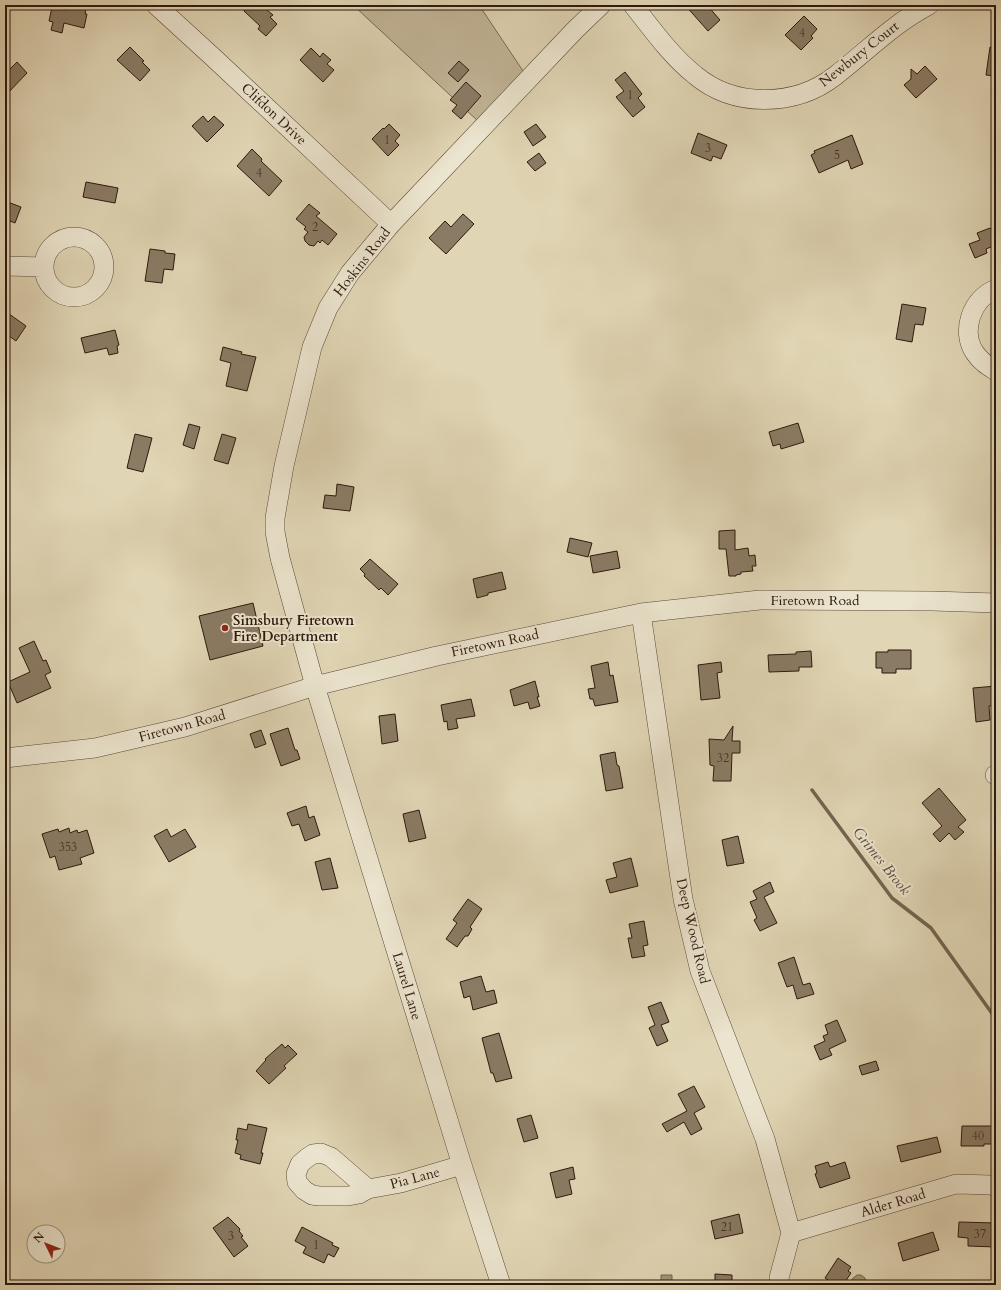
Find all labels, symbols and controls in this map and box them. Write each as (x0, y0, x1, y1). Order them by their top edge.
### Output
street label: Newbury Court (815, 16, 903, 91)
house number: 4 (799, 25, 805, 41)
street label: Clifdon Drive (237, 79, 311, 149)
house number: 1 (627, 87, 633, 103)
house number: 1 (384, 132, 390, 148)
house number: 3 (705, 140, 711, 156)
house number: 5 (834, 147, 840, 163)
house number: 4 (256, 165, 262, 181)
house number: 2 (312, 219, 318, 235)
street label: Hoskins Road (329, 223, 395, 300)
street label: Firetown Road (770, 591, 860, 610)
place label: Simsbury Firetown Fire Department (233, 611, 354, 646)
marker: Simsbury Firetown Fire Department (220, 623, 230, 633)
street label: Firetown Road (449, 624, 541, 662)
street label: Firetown Road (137, 705, 228, 747)
house number: 32 (717, 750, 729, 766)
water label: Grimes Brook (848, 823, 916, 900)
house number: 353 (59, 839, 77, 855)
street label: Deep Wood Road (672, 876, 715, 986)
street label: Laurel Lane (388, 950, 426, 1022)
house number: 40 (972, 1128, 984, 1144)
street label: Pia Lane (388, 1162, 442, 1194)
street label: Alder Road (858, 1184, 928, 1222)
house number: 21 (721, 1219, 733, 1235)
north arrow (26, 1224, 66, 1264)
house number: 37 (974, 1226, 986, 1242)
house number: 3 (228, 1228, 234, 1244)
text: N (30, 1229, 48, 1246)
house number: 1 (313, 1237, 319, 1253)

